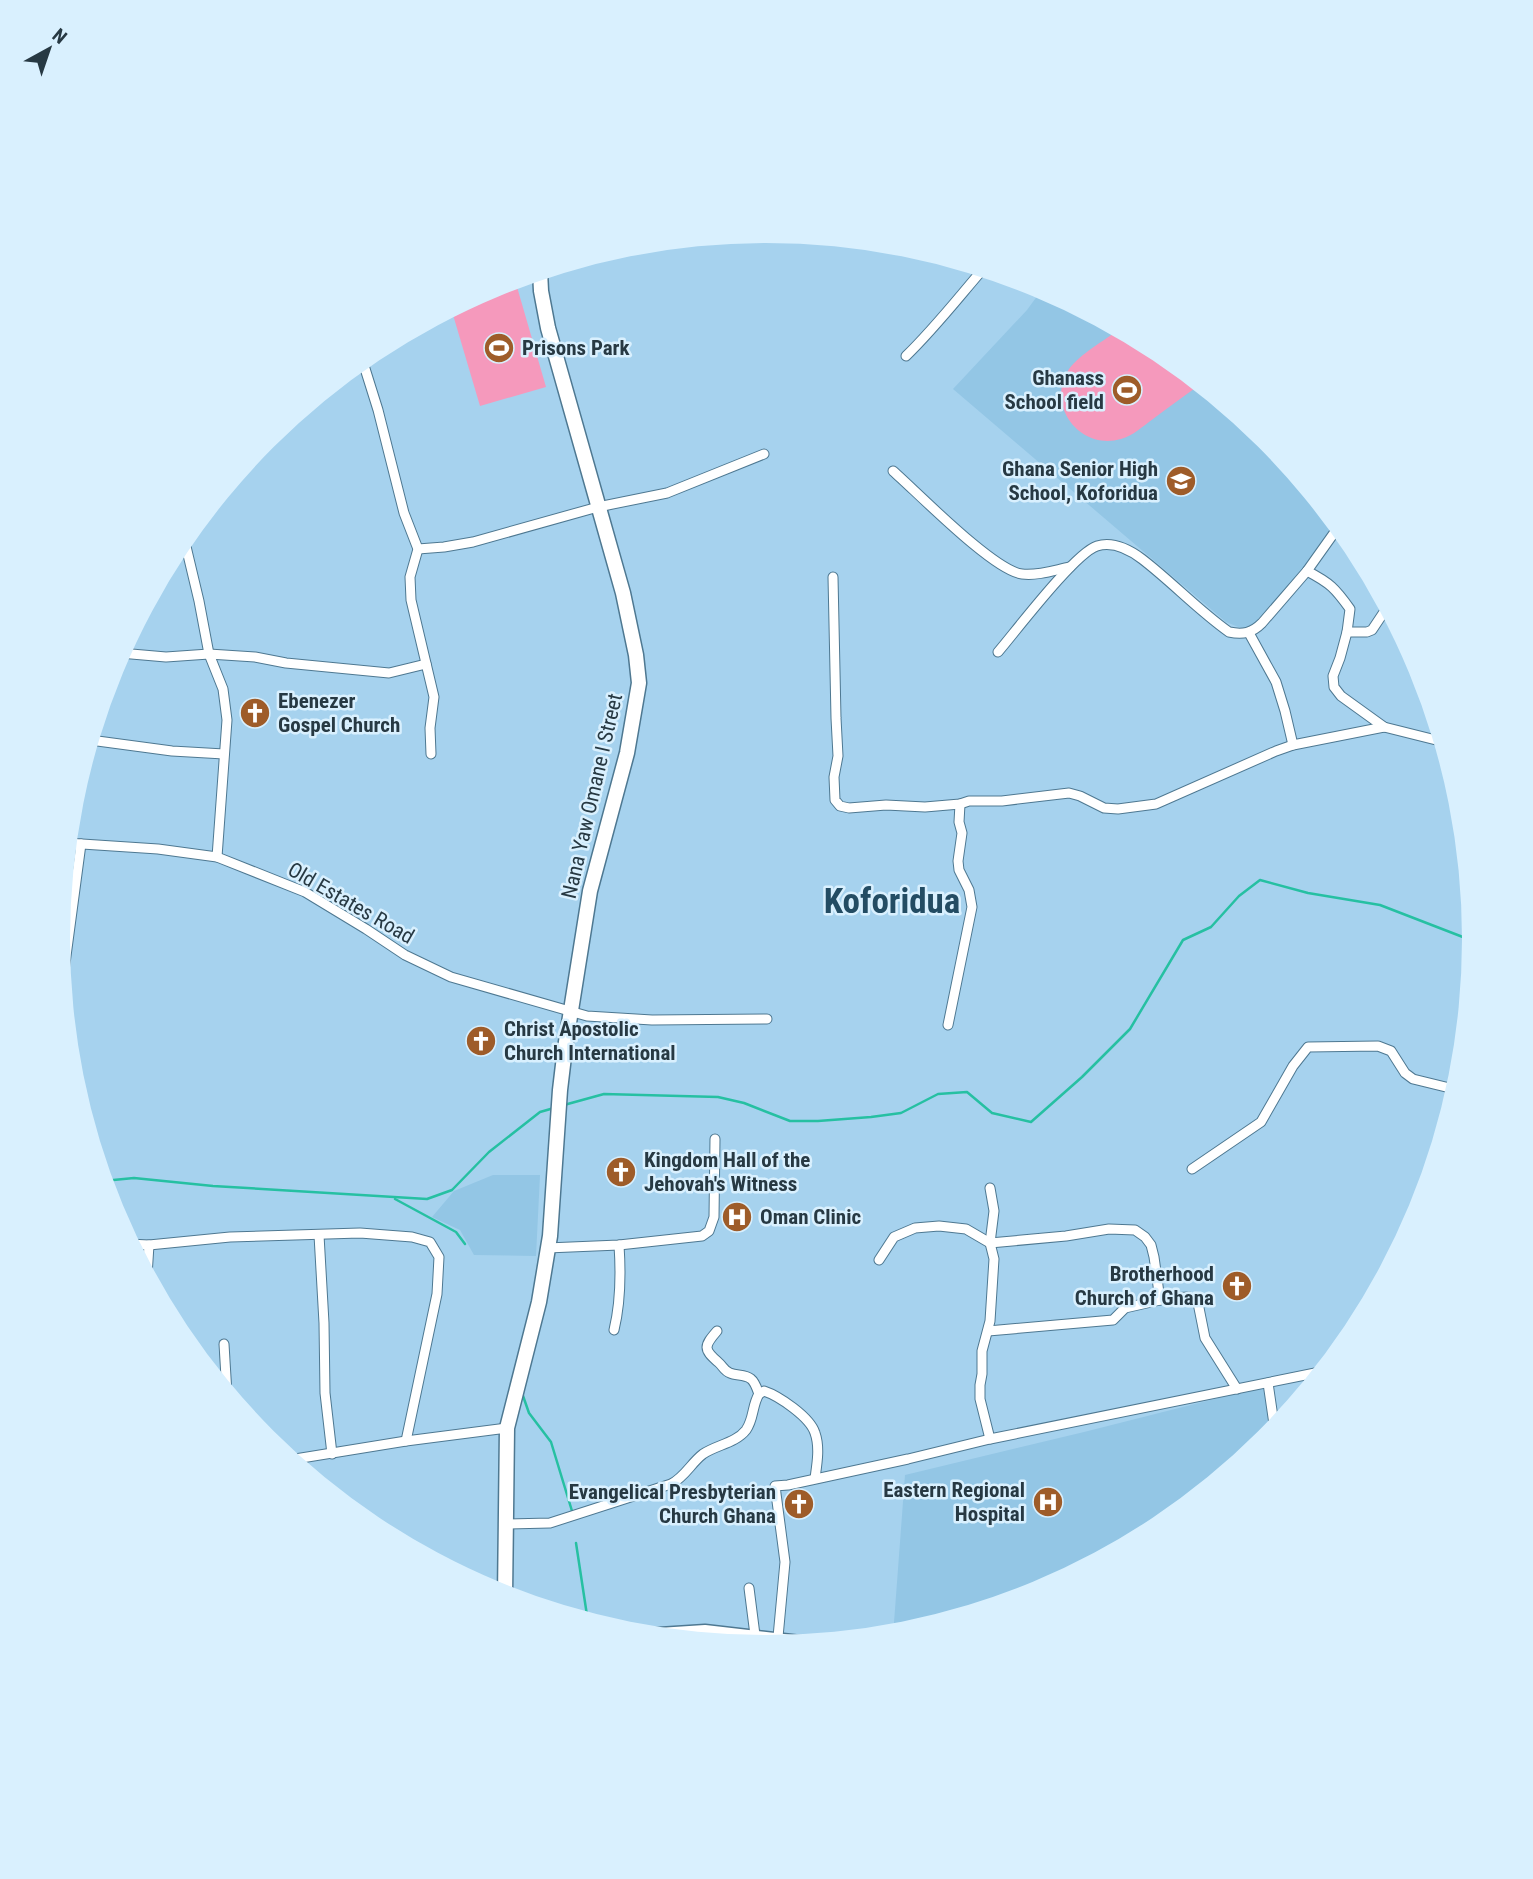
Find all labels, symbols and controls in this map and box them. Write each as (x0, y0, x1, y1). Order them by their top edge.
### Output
north arrow (14, 14, 84, 84)
text: N (48, 24, 71, 49)
sports icon: Prisons Park (482, 331, 516, 365)
place label: Prisons Park (522, 336, 631, 360)
place label: Ghanass School field (1004, 366, 1104, 414)
sports icon: Ghanass School field (1110, 373, 1144, 407)
place label: Ghana Senior High School, Koforidua (1002, 457, 1158, 505)
school or university icon: Ghana Senior High School, Koforidua (1164, 464, 1198, 498)
place label: Ebenezer Gospel Church (278, 689, 400, 737)
street label: Nana Yaw Omane I Street (557, 691, 627, 901)
church icon: Ebenezer Gospel Church (238, 696, 272, 730)
street label: Old Estates Road (284, 857, 418, 949)
district label: Koforidua (824, 881, 960, 922)
place label: Christ Apostolic Church International (504, 1017, 676, 1065)
church icon: Christ Apostolic Church International (464, 1024, 498, 1058)
place label: Kingdom Hall of the Jehovah's Witness (644, 1148, 810, 1196)
church icon: Kingdom Hall of the Jehovah's Witness (604, 1155, 638, 1189)
hospital icon: Oman Clinic (720, 1200, 754, 1234)
place label: Oman Clinic (760, 1205, 861, 1229)
place label: Brotherhood Church of Ghana (1075, 1262, 1214, 1310)
church icon: Brotherhood Church of Ghana (1220, 1269, 1254, 1303)
place label: Eastern Regional Hospital (883, 1478, 1025, 1526)
place label: Evangelical Presbyterian Church Ghana (569, 1480, 776, 1528)
hospital icon: Eastern Regional Hospital (1031, 1485, 1065, 1519)
church icon: Evangelical Presbyterian Church Ghana (782, 1487, 816, 1521)

